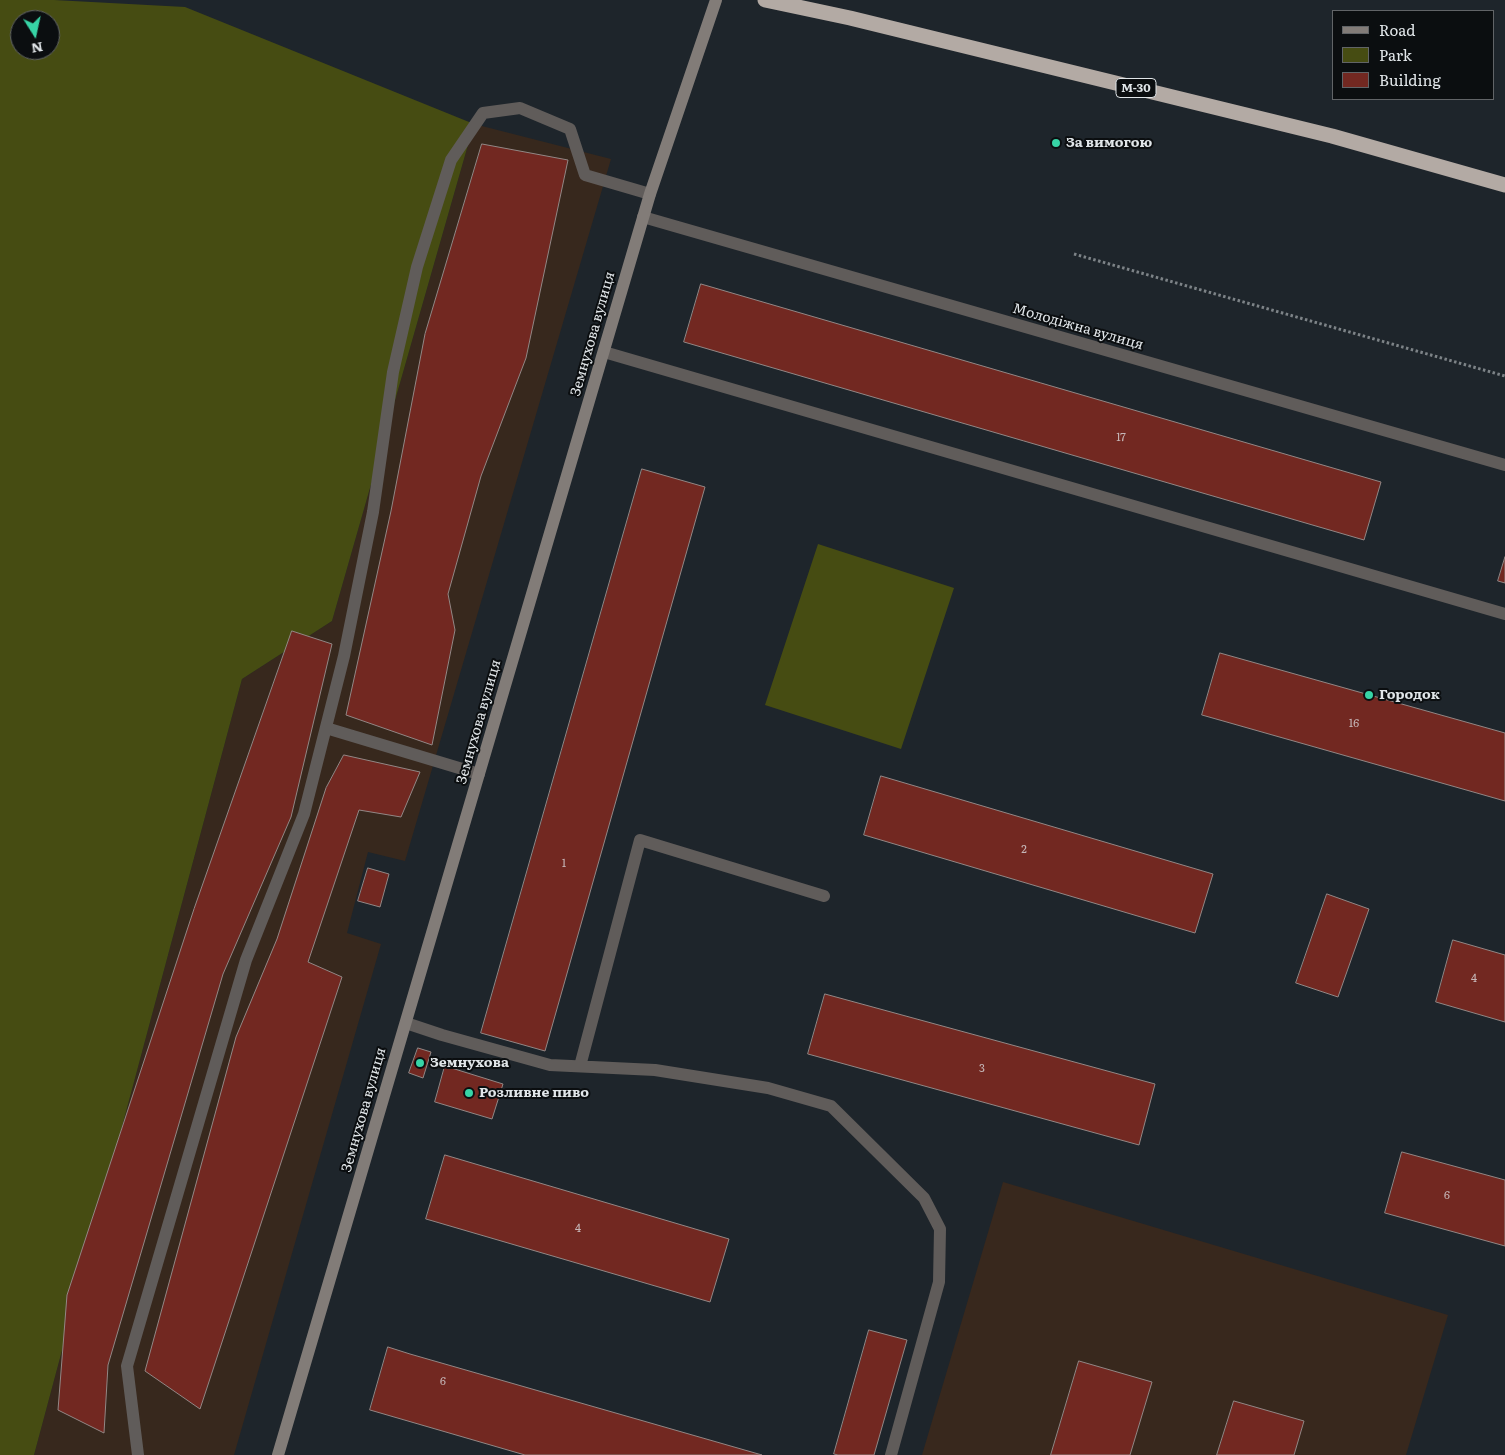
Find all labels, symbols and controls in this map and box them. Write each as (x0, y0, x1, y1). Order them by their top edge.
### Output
north arrow (10, 10, 60, 60)
legend (1332, 10, 1495, 100)
text: Road (1379, 18, 1415, 41)
text: N (30, 38, 45, 60)
text: Park (1379, 43, 1412, 66)
text: Building (1379, 68, 1441, 91)
road number: М-30 (1116, 78, 1156, 98)
place label: За вимогою (1066, 135, 1152, 151)
marker: За вимогою (1050, 137, 1062, 149)
street label: Земнухова вулиця (567, 270, 619, 398)
street label: Молодіжна вулиця (1011, 300, 1145, 354)
house number: 17 (1116, 431, 1126, 445)
street label: Земнухова вулиця (453, 658, 505, 786)
place label: Городок (1379, 687, 1440, 703)
marker: Городок (1363, 689, 1375, 701)
house number: 16 (1349, 717, 1359, 731)
house number: 2 (1021, 843, 1027, 857)
house number: 1 (562, 857, 566, 871)
house number: 4 (1471, 972, 1477, 986)
street label: Земнухова вулиця (338, 1046, 390, 1174)
place label: Земнухова (430, 1055, 509, 1071)
marker: Земнухова (414, 1057, 426, 1069)
house number: 3 (979, 1062, 985, 1076)
place label: Розливне пиво (479, 1085, 589, 1101)
marker: Розливне пиво (463, 1087, 475, 1099)
house number: 6 (1444, 1189, 1450, 1203)
house number: 4 (575, 1222, 581, 1236)
house number: 6 (440, 1375, 446, 1389)

